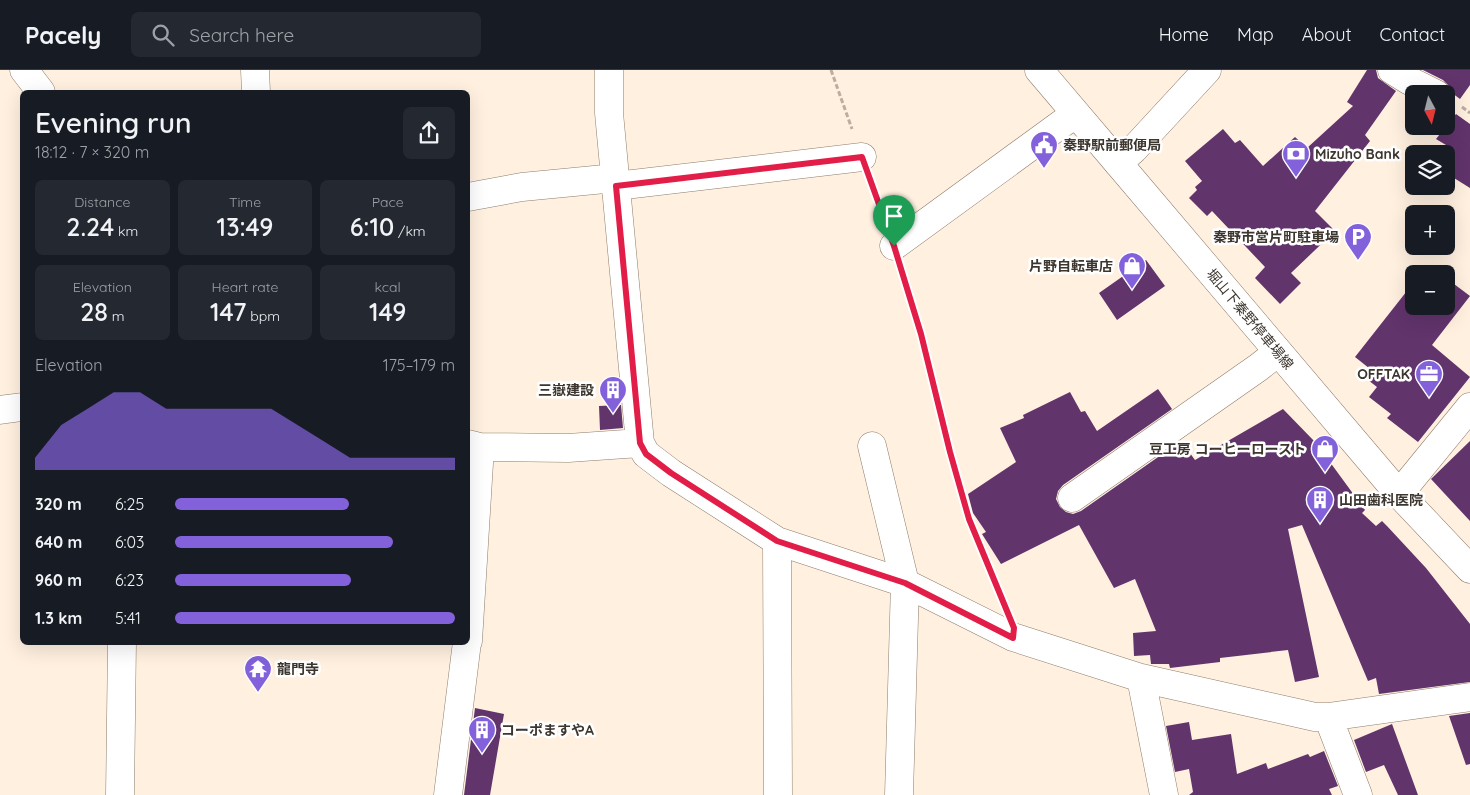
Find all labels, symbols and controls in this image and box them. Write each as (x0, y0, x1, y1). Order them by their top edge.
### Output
search box (131, 12, 481, 57)
text: Pacely (25, 20, 101, 50)
icon: search (149, 21, 177, 49)
text: Search here (189, 23, 294, 47)
text: Home (1159, 23, 1209, 46)
text: Map (1237, 23, 1274, 46)
text: About (1302, 23, 1352, 46)
text: Contact (1380, 23, 1445, 46)
north arrow (1405, 85, 1455, 135)
map controls (1405, 85, 1455, 315)
text: Evening run (35, 105, 192, 140)
button: share (403, 107, 455, 159)
public building icon: 秦野駅前郵便局 (1029, 130, 1059, 169)
place label: 秦野駅前郵便局 (1063, 136, 1161, 154)
bank icon: Mizuho Bank (1281, 139, 1311, 178)
text: 18:12 · 7 × 320 m (35, 142, 149, 162)
place label: Mizuho Bank (1315, 145, 1400, 163)
button: layers (1405, 145, 1455, 195)
text: Distance (74, 193, 130, 211)
text: Time (229, 193, 261, 211)
text: Pace (372, 193, 404, 211)
pin (873, 195, 915, 246)
icon: arrive (880, 202, 908, 230)
button: + (1405, 205, 1455, 255)
text: 2.24 (66, 211, 114, 242)
text: 13:49 (217, 211, 273, 242)
text: 6:10 (350, 211, 394, 242)
text: km (114, 222, 138, 240)
text: /km (394, 222, 426, 240)
parking icon: 秦野市営片町駐車場 (1343, 222, 1373, 261)
place label: 秦野市営片町駐車場 (1213, 228, 1339, 246)
shop icon: 片野自転車店 (1117, 251, 1147, 290)
place label: 片野自転車店 (1029, 257, 1113, 275)
street label: 堀山下秦野停車場線 (1203, 265, 1297, 373)
button: − (1405, 265, 1455, 315)
text: Elevation (73, 278, 132, 296)
text: Heart rate (212, 278, 278, 296)
text: kcal (375, 278, 401, 296)
text: 28 (80, 296, 108, 327)
text: 147 (210, 296, 246, 327)
text: 149 (369, 296, 406, 327)
text: m (108, 307, 124, 325)
text: bpm (246, 307, 280, 325)
text: Elevation (35, 355, 102, 375)
text: 175–179 m (383, 355, 455, 375)
office icon: OFFTAK (1414, 359, 1444, 398)
place label: OFFTAK (1357, 365, 1410, 383)
building icon: 三嶽建設 (598, 375, 628, 414)
place label: 三嶽建設 (538, 381, 594, 399)
shop icon: 豆工房 コーヒーロースト (1310, 434, 1340, 473)
place label: 豆工房 コーヒーロースト (1149, 440, 1306, 458)
building icon: 山田歯科医院 (1305, 485, 1335, 524)
place label: 山田歯科医院 (1339, 491, 1423, 509)
text: 320 m (35, 494, 82, 514)
text: 6:25 (115, 494, 144, 514)
text: 640 m (35, 532, 82, 552)
text: 6:03 (115, 532, 145, 552)
text: 960 m (35, 570, 82, 590)
text: 6:23 (115, 570, 144, 590)
text: 1.3 km (35, 608, 82, 628)
text: 5:41 (115, 608, 141, 628)
temple icon: 龍門寺 (243, 654, 273, 693)
place label: 龍門寺 (277, 660, 319, 678)
building icon: コーポますやA (467, 715, 497, 754)
place label: コーポますやA (501, 721, 594, 739)

